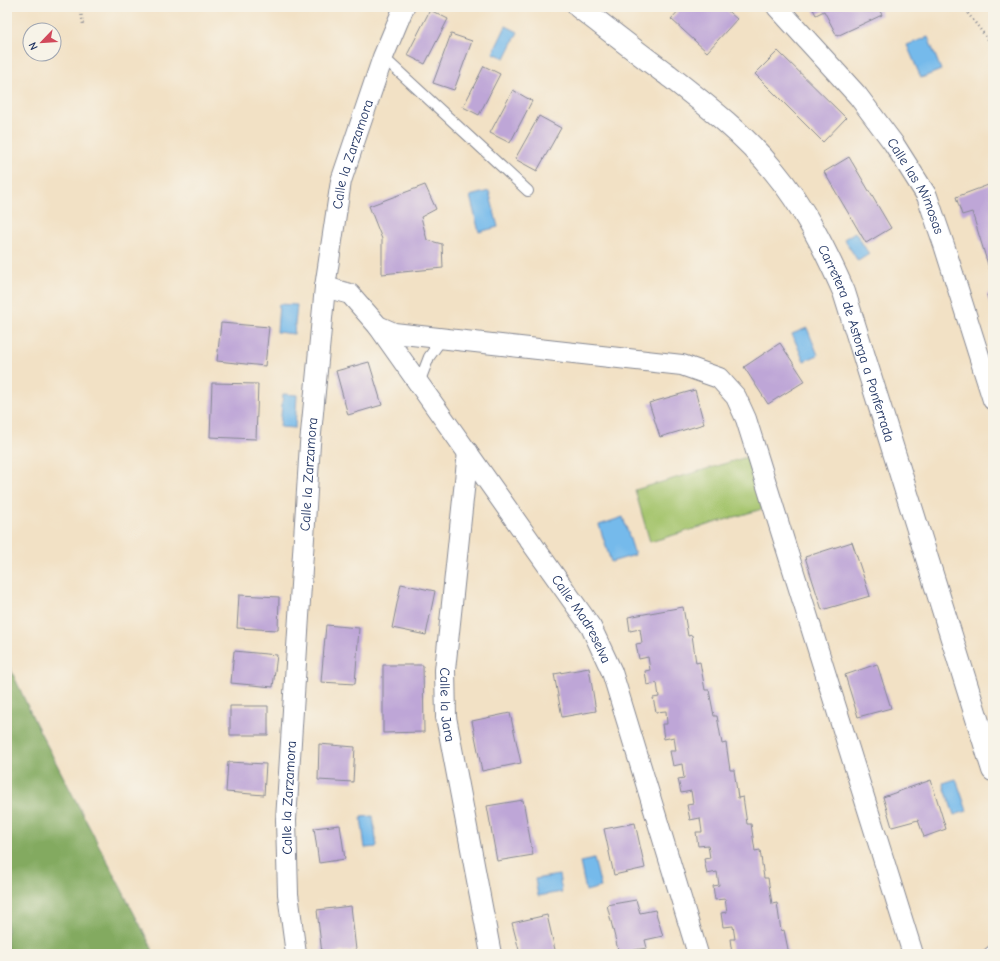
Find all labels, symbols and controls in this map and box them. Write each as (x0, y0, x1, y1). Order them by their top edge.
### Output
north arrow (22, 22, 62, 62)
text: N (26, 40, 41, 52)
street label: Calle la Zarzamora (328, 97, 377, 210)
street label: Calle las Mimosas (884, 134, 948, 236)
street label: Carretera de Astorga a Ponferrada (814, 242, 899, 444)
street label: Calle la Zarzamora (296, 417, 321, 532)
street label: Calle Madreselva (548, 571, 615, 666)
street label: Calle la Jara (436, 667, 459, 743)
street label: Calle la Zarzamora (277, 740, 300, 855)

